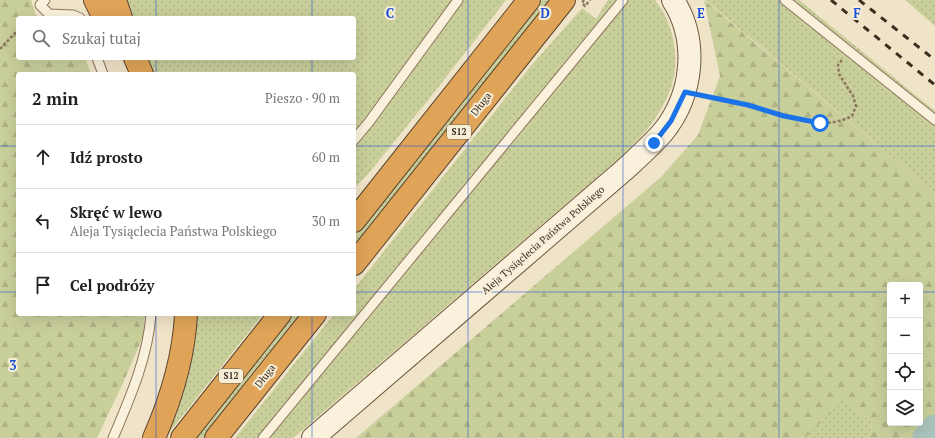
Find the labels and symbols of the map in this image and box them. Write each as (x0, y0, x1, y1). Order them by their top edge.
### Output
text: C (386, 4, 394, 22)
text: D (540, 4, 550, 22)
text: E (697, 4, 705, 22)
text: F (853, 4, 861, 22)
street label: Długa (468, 90, 494, 118)
route start (811, 114, 829, 132)
road number: S12 (447, 125, 471, 139)
route end (645, 134, 663, 152)
street label: Aleja Tysiąclecia Państwa Polskiego (479, 183, 608, 297)
text: 3 (9, 356, 17, 374)
street label: Długa (252, 362, 278, 390)
road number: S12 (219, 369, 243, 383)

